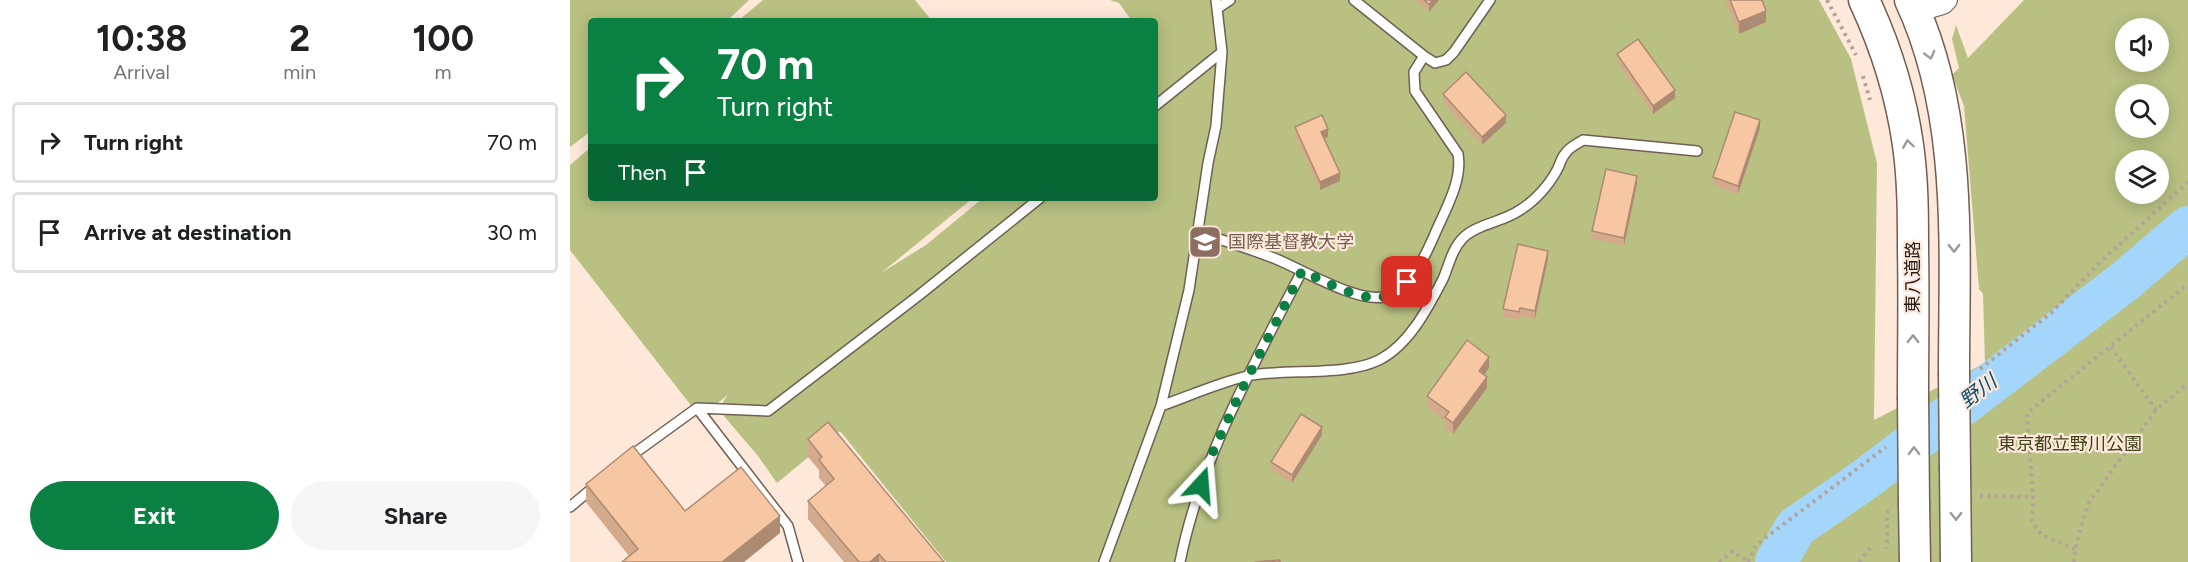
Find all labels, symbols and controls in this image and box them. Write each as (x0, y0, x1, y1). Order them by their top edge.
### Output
text: 10:38 (96, 17, 187, 60)
text: 2 (289, 17, 310, 60)
text: 100 (412, 17, 474, 60)
map controls (2115, 18, 2169, 204)
button: sound (2115, 18, 2169, 72)
text: 70 m (717, 39, 814, 90)
icon: right (618, 42, 696, 120)
one-way arrow (1923, 49, 1935, 60)
text: Arrival (113, 60, 170, 84)
text: min (283, 60, 316, 84)
text: m (435, 60, 452, 84)
button: search (2115, 84, 2169, 138)
text: Turn right (717, 90, 833, 123)
icon: right (33, 126, 66, 159)
text: Turn right (84, 129, 183, 156)
text: 70 m (487, 129, 537, 156)
one-way arrow (1902, 139, 1914, 149)
button: layers (2115, 150, 2169, 204)
icon: arrive (679, 156, 712, 189)
text: Then (618, 159, 667, 186)
icon: arrive (33, 216, 66, 249)
text: Arrive at destination (84, 219, 292, 246)
text: 30 m (487, 219, 537, 246)
school or university icon: 国際基督教大学 (1187, 224, 1223, 260)
place label: 国際基督教大学 (1228, 231, 1354, 253)
street label: 東八道路 (1902, 241, 1924, 313)
one-way arrow (1947, 243, 1960, 252)
pin (1381, 256, 1432, 307)
icon: arrive (1390, 265, 1423, 298)
one-way arrow (1907, 334, 1920, 343)
water label: 野川 (1955, 368, 2003, 413)
park label: 東京都立野川公園 (1998, 433, 2142, 455)
one-way arrow (1908, 447, 1920, 456)
position arrow (1169, 453, 1233, 517)
button: Exit (30, 481, 279, 550)
button: Share (291, 481, 540, 550)
one-way arrow (1950, 511, 1962, 520)

